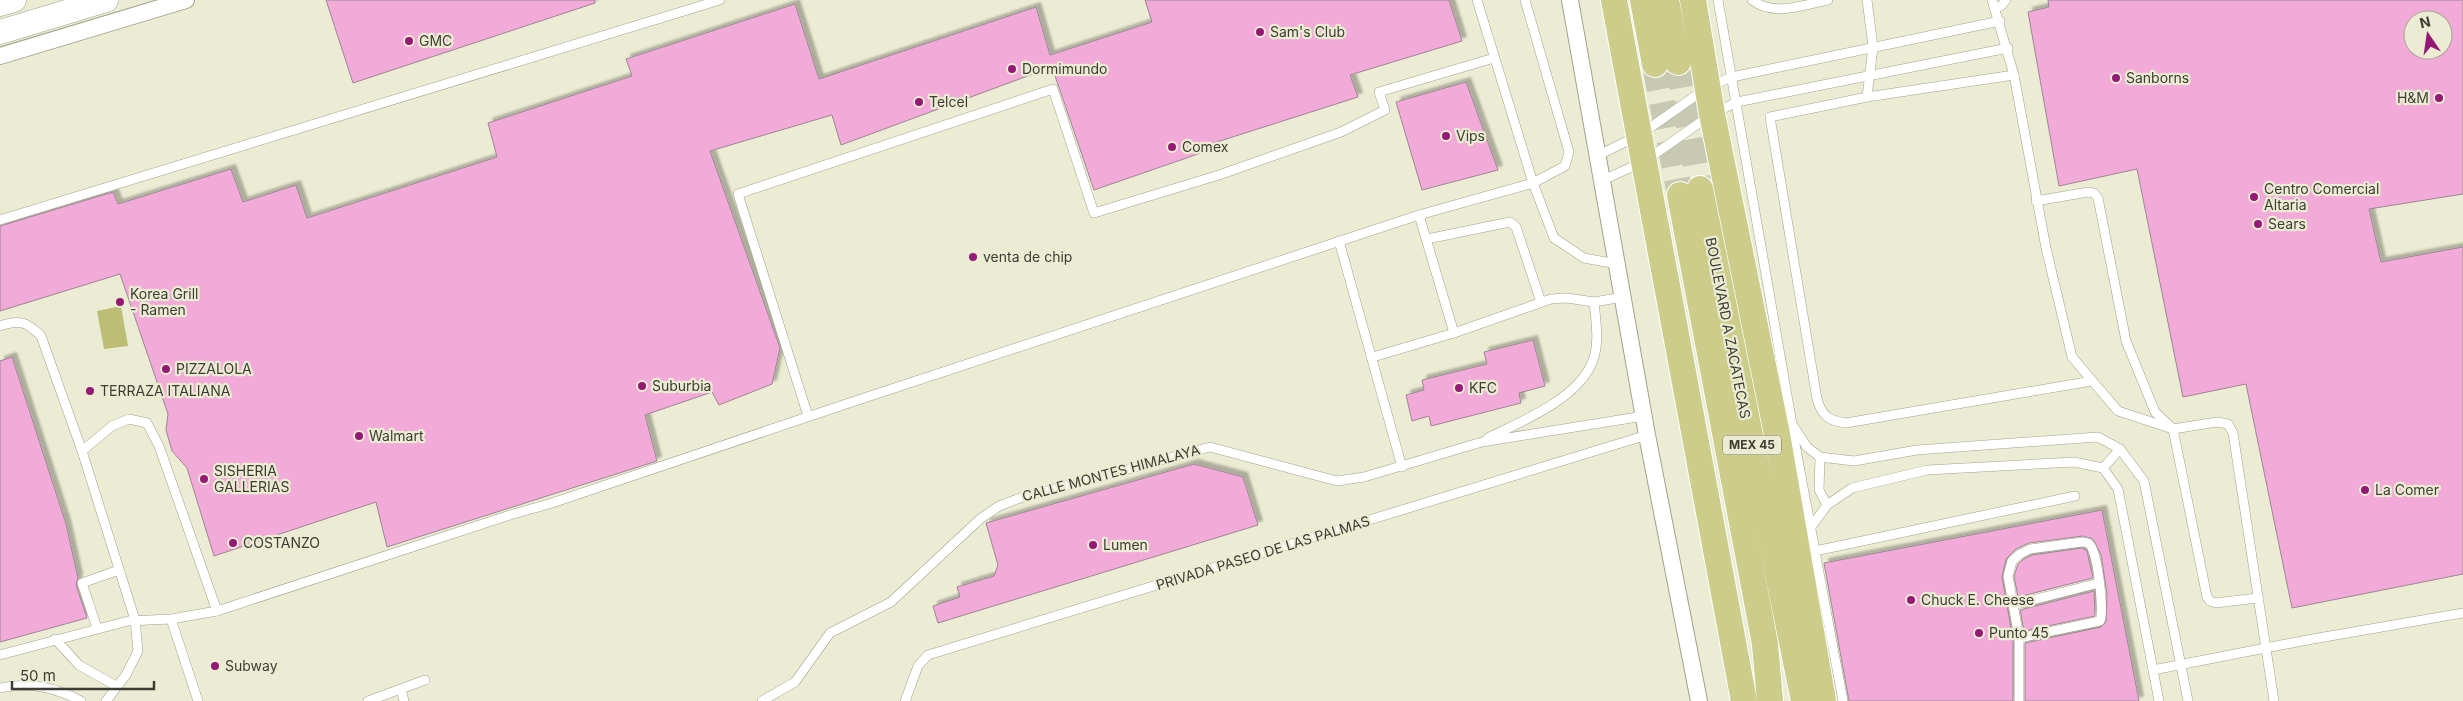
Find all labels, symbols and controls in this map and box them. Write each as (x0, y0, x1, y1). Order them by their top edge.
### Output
north arrow (2403, 10, 2453, 60)
text: N (2418, 12, 2432, 31)
place label: Sam's Club (1270, 23, 1345, 40)
marker: Sam's Club (1254, 26, 1266, 38)
place label: GMC (419, 32, 452, 49)
marker: GMC (403, 35, 415, 47)
place label: Dormimundo (1022, 60, 1107, 77)
marker: Dormimundo (1006, 63, 1018, 75)
place label: Sanborns (2126, 69, 2189, 86)
marker: Sanborns (2110, 72, 2122, 84)
place label: H&M (2397, 89, 2429, 106)
marker: H&M (2433, 92, 2445, 104)
place label: Telcel (929, 93, 968, 110)
marker: Telcel (913, 96, 925, 108)
place label: Vips (1456, 127, 1485, 144)
marker: Vips (1440, 130, 1452, 142)
place label: Comex (1182, 138, 1229, 155)
marker: Comex (1166, 141, 1178, 153)
place label: Centro Comercial Altaria (2264, 180, 2379, 213)
marker: Centro Comercial Altaria (2248, 191, 2260, 203)
place label: Sears (2268, 215, 2306, 232)
marker: Sears (2252, 218, 2264, 230)
street label: BOULEVARD A ZACATECAS (1703, 236, 1754, 420)
place label: venta de chip (983, 248, 1072, 265)
marker: venta de chip (967, 251, 979, 263)
place label: Korea Grill - Ramen (130, 285, 199, 318)
marker: Korea Grill - Ramen (114, 296, 126, 308)
place label: PIZZALOLA (176, 360, 252, 377)
marker: PIZZALOLA (160, 363, 172, 375)
place label: Suburbia (652, 377, 711, 394)
place label: KFC (1469, 379, 1497, 396)
marker: Suburbia (636, 380, 648, 392)
place label: TERRAZA ITALIANA (100, 382, 231, 399)
marker: KFC (1453, 382, 1465, 394)
marker: TERRAZA ITALIANA (84, 385, 96, 397)
place label: Walmart (369, 427, 424, 444)
marker: Walmart (353, 430, 365, 442)
road number: MEX 45 (1723, 436, 1781, 454)
street label: CALLE MONTES HIMALAYA (1020, 441, 1202, 504)
place label: SISHERIA GALLERIAS (214, 462, 289, 495)
marker: SISHERIA GALLERIAS (198, 473, 210, 485)
place label: La Comer (2375, 481, 2439, 498)
marker: La Comer (2359, 484, 2371, 496)
street label: PRIVADA PASEO DE LAS PALMAS (1154, 512, 1372, 593)
place label: COSTANZO (243, 534, 320, 551)
place label: Lumen (1103, 536, 1148, 553)
marker: COSTANZO (227, 537, 239, 549)
marker: Lumen (1087, 539, 1099, 551)
place label: Chuck E. Cheese (1921, 591, 2034, 608)
marker: Chuck E. Cheese (1905, 594, 1917, 606)
place label: Punto 45 (1989, 624, 2049, 641)
marker: Punto 45 (1973, 627, 1985, 639)
place label: Subway (225, 657, 278, 674)
scale bar (12, 658, 155, 690)
marker: Subway (209, 660, 221, 672)
text: 50 m (20, 666, 56, 685)

